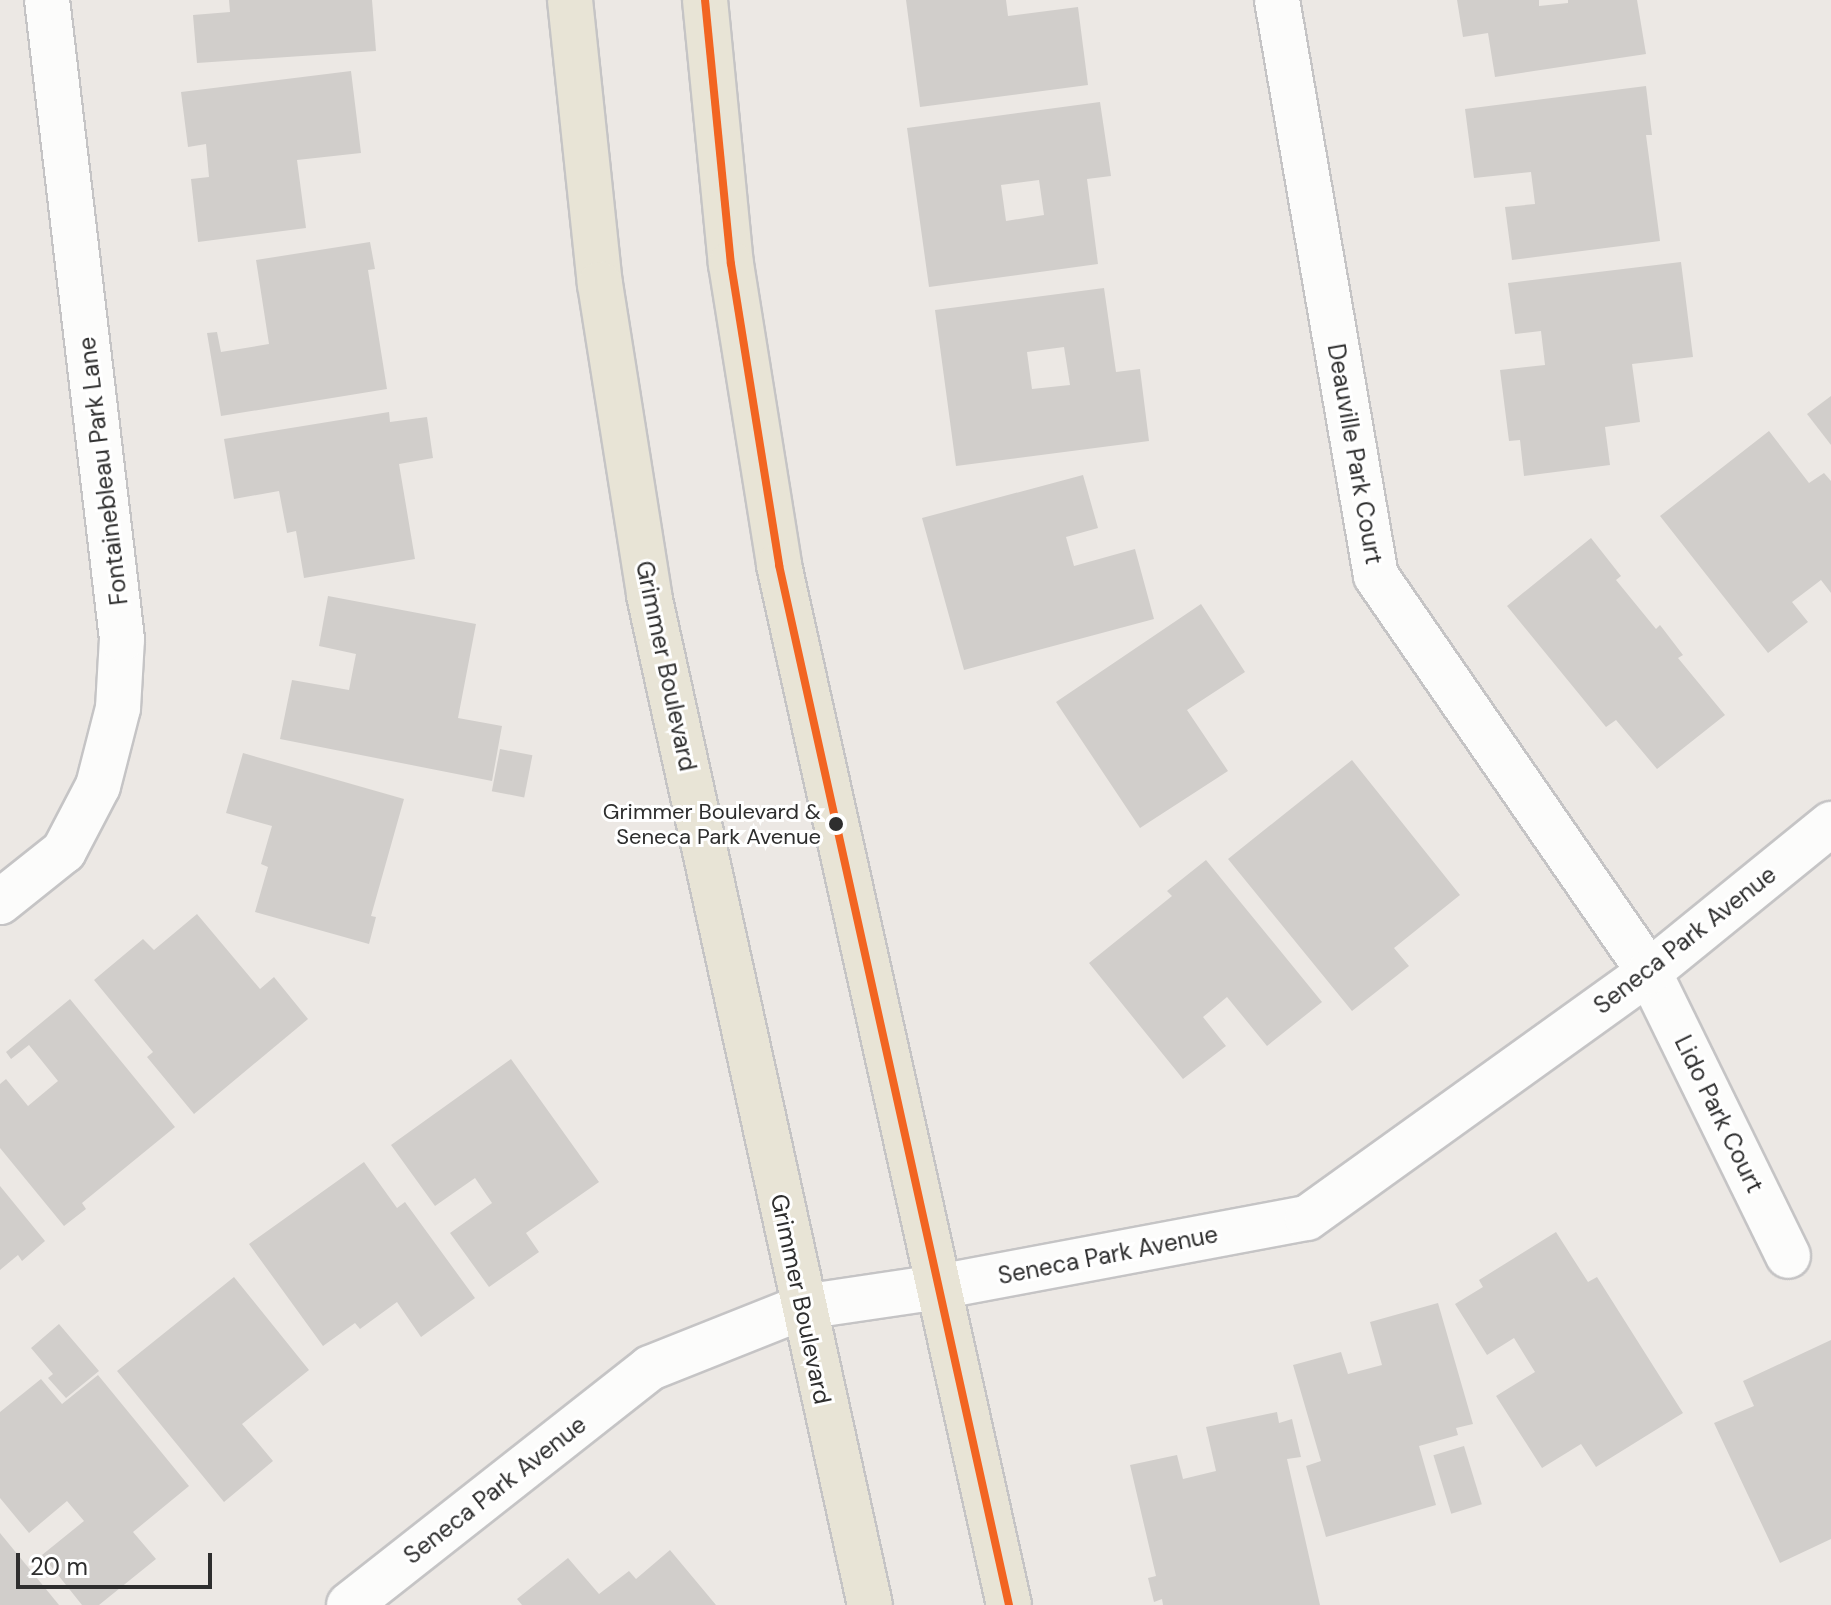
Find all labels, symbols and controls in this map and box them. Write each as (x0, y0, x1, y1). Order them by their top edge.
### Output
street label: Fontainebleau Park Lane (72, 335, 134, 607)
street label: Deauville Park Court (1321, 342, 1389, 566)
street label: Grimmer Boulevard (630, 558, 702, 774)
place label: Grimmer Boulevard & Seneca Park Avenue (603, 798, 821, 850)
marker: Grimmer Boulevard & Seneca Park Avenue (828, 816, 844, 832)
street label: Seneca Park Avenue (1588, 860, 1782, 1020)
street label: Lido Park Court (1669, 1031, 1769, 1197)
street label: Grimmer Boulevard (765, 1191, 837, 1407)
street label: Seneca Park Avenue (996, 1220, 1220, 1290)
street label: Seneca Park Avenue (398, 1410, 592, 1570)
scale bar (20, 1537, 216, 1587)
text: 20 m (30, 1551, 88, 1582)

